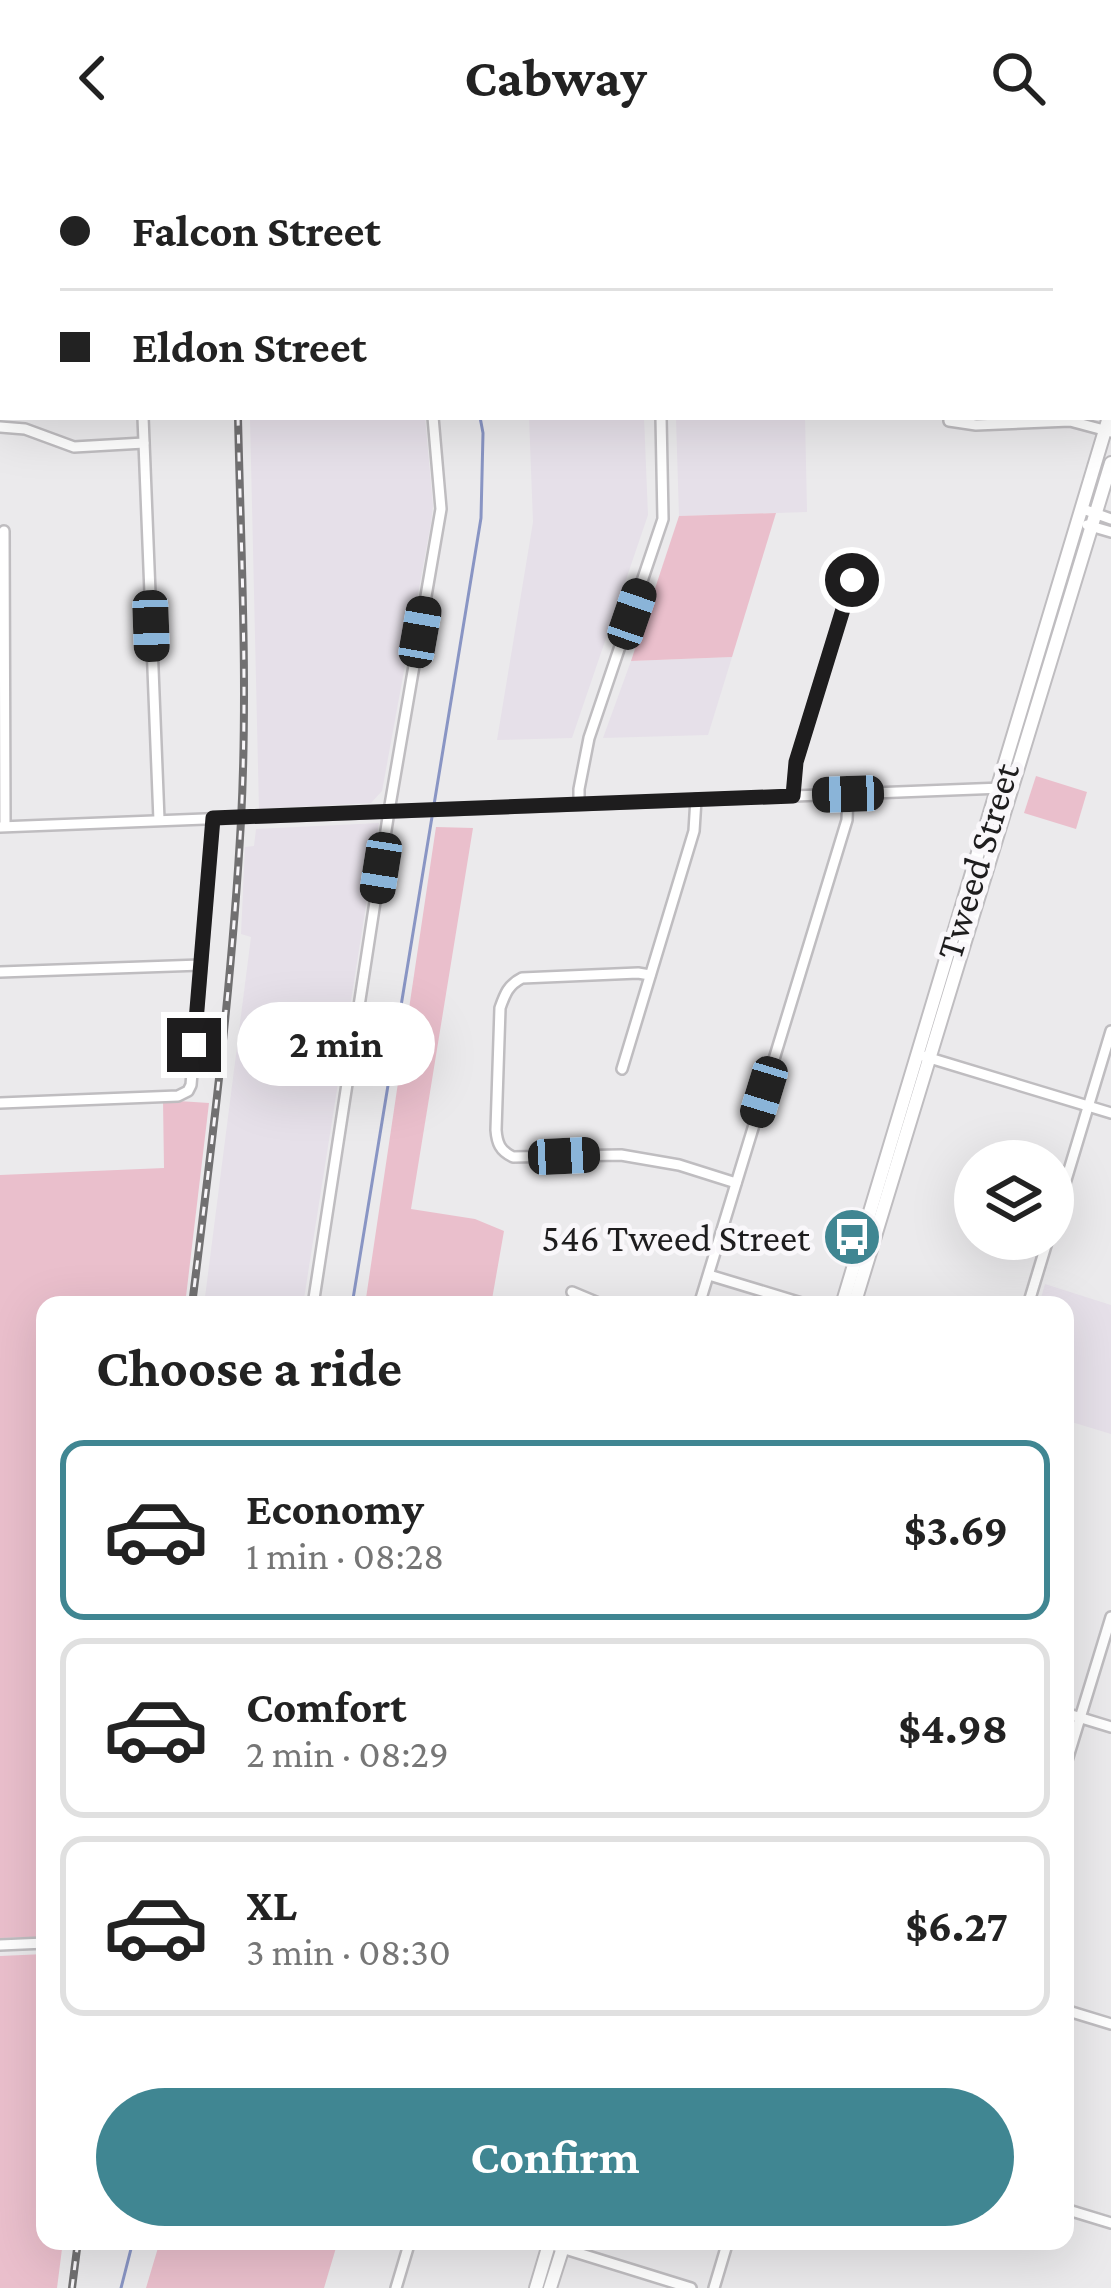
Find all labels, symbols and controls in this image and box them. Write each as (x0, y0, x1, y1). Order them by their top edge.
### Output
icon: back (60, 45, 126, 111)
icon: search (985, 45, 1051, 111)
text: Cabway (464, 48, 647, 108)
text: Falcon Street (132, 206, 381, 256)
text: Eldon Street (132, 322, 367, 372)
route start (825, 553, 879, 607)
car (603, 574, 661, 654)
car (132, 589, 170, 663)
car (396, 593, 444, 671)
street label: Tweed Street (927, 757, 1028, 964)
car (811, 775, 885, 813)
car (358, 830, 404, 906)
callout: 2 min (236, 1003, 434, 1087)
route end (167, 1018, 221, 1072)
text: 2 min (289, 1022, 383, 1065)
car (736, 1052, 792, 1132)
car (527, 1136, 601, 1176)
map controls (954, 1140, 1074, 1260)
button: layers (954, 1140, 1074, 1260)
bus stop icon: 546 Tweed Street (821, 1206, 883, 1268)
place label: 546 Tweed Street (542, 1216, 811, 1259)
text: Choose a ride (96, 1338, 402, 1398)
icon: car (102, 1476, 210, 1584)
text: Economy (246, 1484, 424, 1534)
text: $3.69 (904, 1505, 1008, 1555)
text: 1 min · 08:28 (246, 1534, 444, 1577)
icon: car (102, 1674, 210, 1782)
text: Comfort (246, 1682, 407, 1732)
text: $4.98 (898, 1703, 1008, 1753)
text: 2 min · 08:29 (246, 1732, 449, 1775)
icon: car (102, 1872, 210, 1980)
text: XL (246, 1880, 297, 1930)
text: $6.27 (905, 1901, 1008, 1951)
text: 3 min · 08:30 (246, 1930, 451, 1973)
button: Confirm (96, 2088, 1014, 2226)

